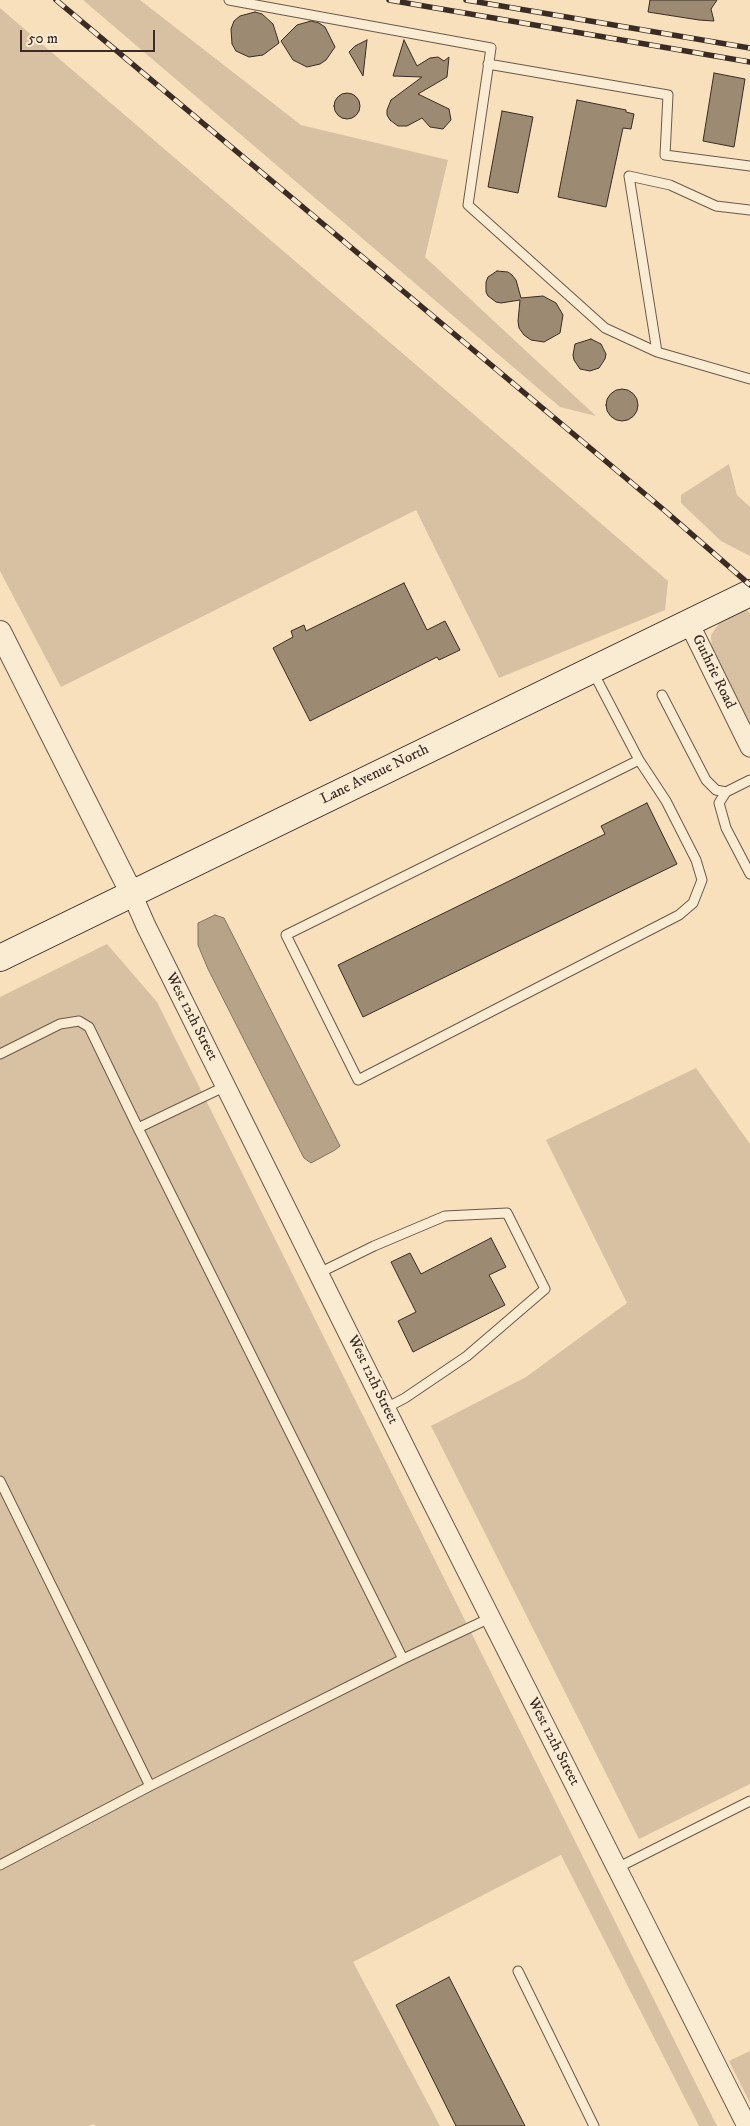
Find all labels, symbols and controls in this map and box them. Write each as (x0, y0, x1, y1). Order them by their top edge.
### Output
scale bar (22, 20, 158, 52)
text: 50 m (28, 29, 58, 48)
street label: Guthrie Road (687, 632, 739, 712)
street label: Lane Avenue North (318, 741, 432, 809)
street label: West 12th Street (161, 970, 221, 1064)
street label: West 12th Street (343, 1333, 401, 1427)
street label: West 12th Street (523, 1695, 583, 1789)

